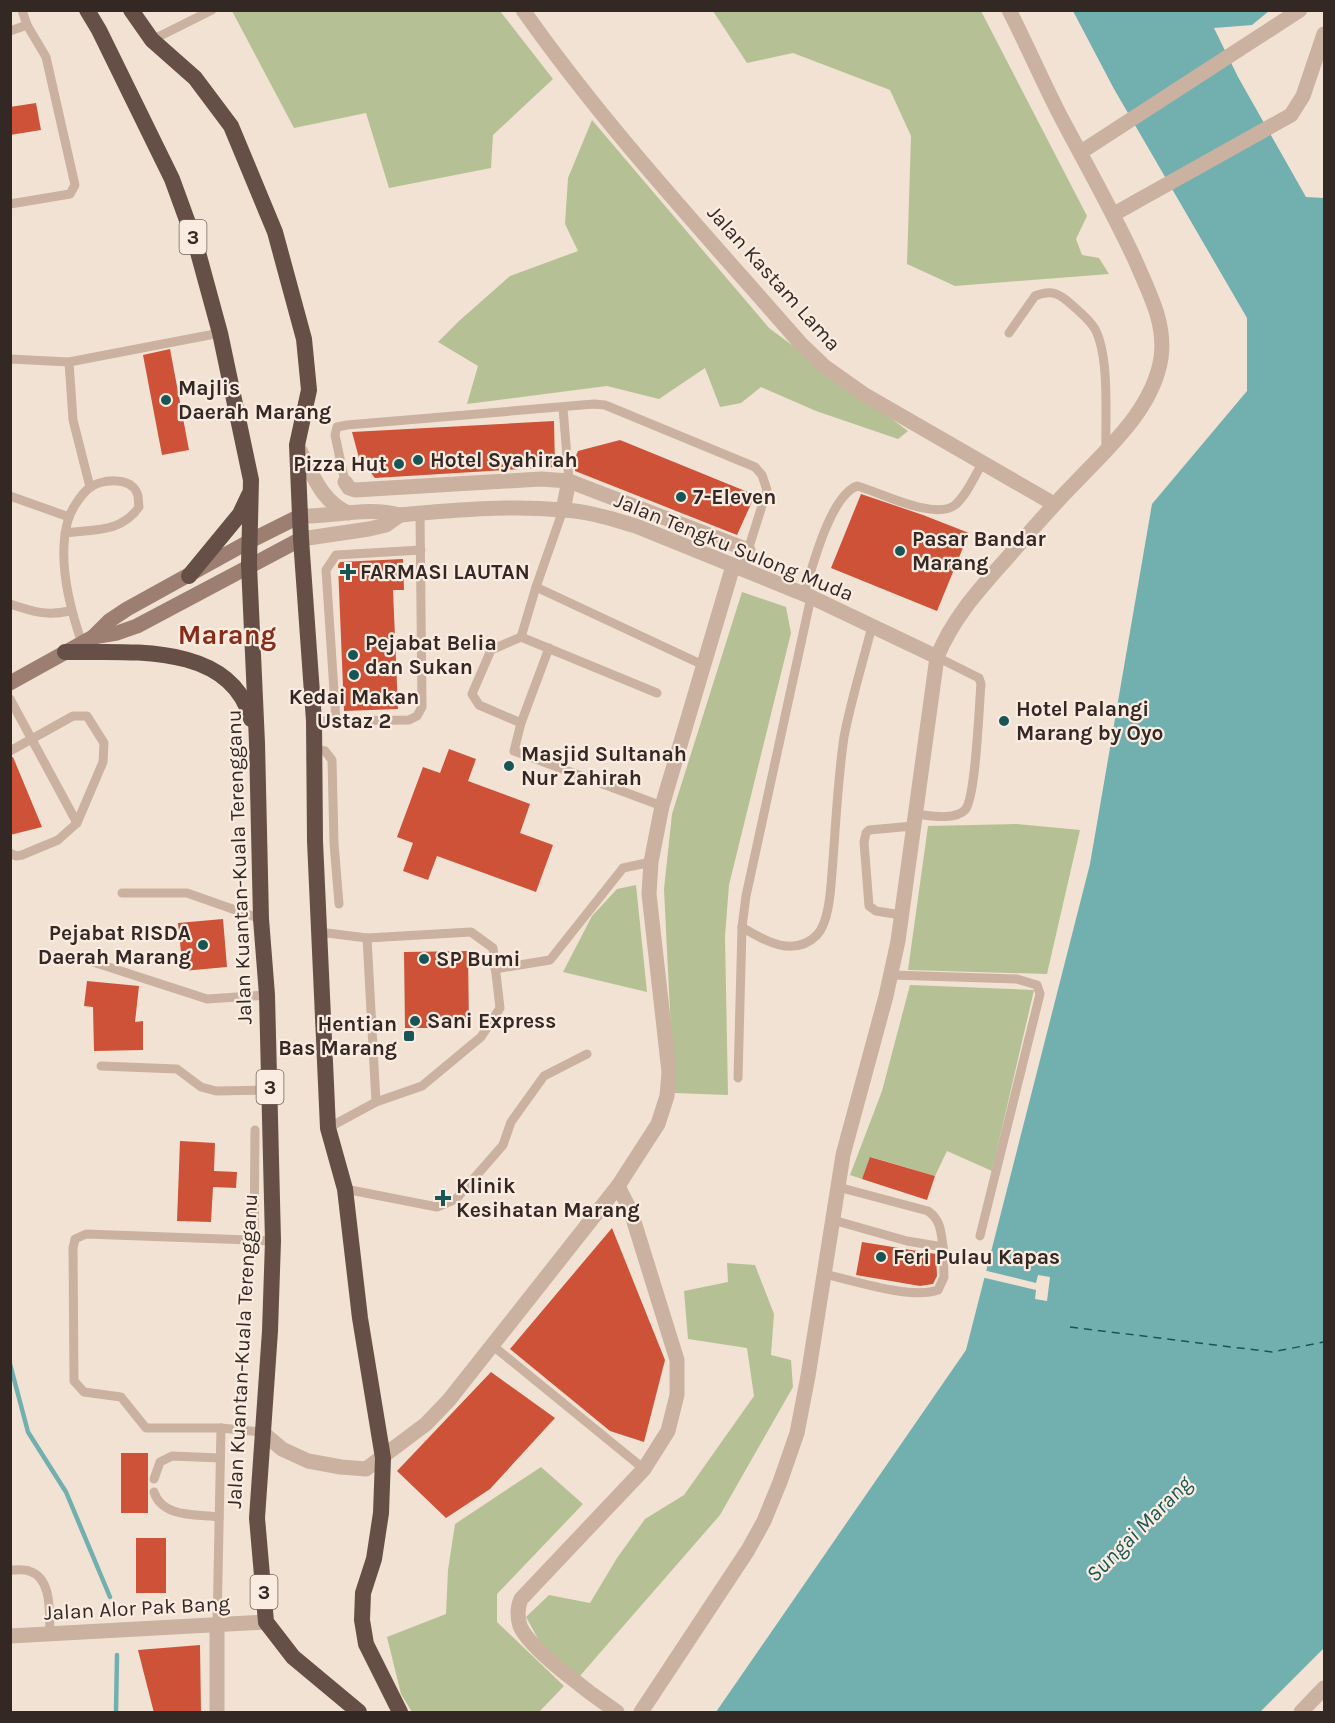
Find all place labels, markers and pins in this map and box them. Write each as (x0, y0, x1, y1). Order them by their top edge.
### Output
place label: Majlis Daerah Marang (178, 376, 331, 424)
marker: Majlis Daerah Marang (159, 393, 173, 407)
place label: Hotel Syahirah (430, 448, 578, 472)
place label: Pizza Hut (293, 452, 387, 476)
marker: Hotel Syahirah (411, 453, 425, 467)
marker: Pizza Hut (392, 457, 406, 471)
place label: 7-Eleven (693, 485, 776, 509)
marker: 7-Eleven (674, 490, 688, 504)
place label: Pasar Bandar Marang (912, 527, 1047, 575)
marker: Pasar Bandar Marang (893, 544, 907, 558)
place label: FARMASI LAUTAN (360, 560, 530, 584)
marker: FARMASI LAUTAN (341, 565, 355, 579)
place label: Pejabat Belia dan Sukan (365, 631, 497, 679)
marker: Pejabat Belia dan Sukan (346, 648, 360, 662)
marker: Kedai Makan Ustaz 2 (347, 668, 361, 682)
place label: Kedai Makan Ustaz 2 (289, 685, 419, 733)
place label: Hotel Palangi Marang by Oyo (1016, 697, 1163, 745)
marker: Hotel Palangi Marang by Oyo (997, 714, 1011, 728)
place label: Masjid Sultanah Nur Zahirah (521, 742, 687, 790)
marker: Masjid Sultanah Nur Zahirah (502, 759, 516, 773)
place label: Pejabat RISDA Daerah Marang (38, 921, 191, 969)
marker: Pejabat RISDA Daerah Marang (196, 938, 210, 952)
place label: SP Bumi (436, 947, 520, 971)
marker: SP Bumi (417, 952, 431, 966)
place label: Sani Express (427, 1009, 556, 1033)
place label: Hentian Bas Marang (278, 1012, 397, 1060)
marker: Sani Express (408, 1014, 422, 1028)
marker: Hentian Bas Marang (402, 1029, 416, 1043)
place label: Klinik Kesihatan Marang (456, 1174, 640, 1222)
marker: Klinik Kesihatan Marang (434, 1189, 452, 1207)
place label: Feri Pulau Kapas (893, 1245, 1060, 1269)
marker: Feri Pulau Kapas (874, 1250, 888, 1264)

